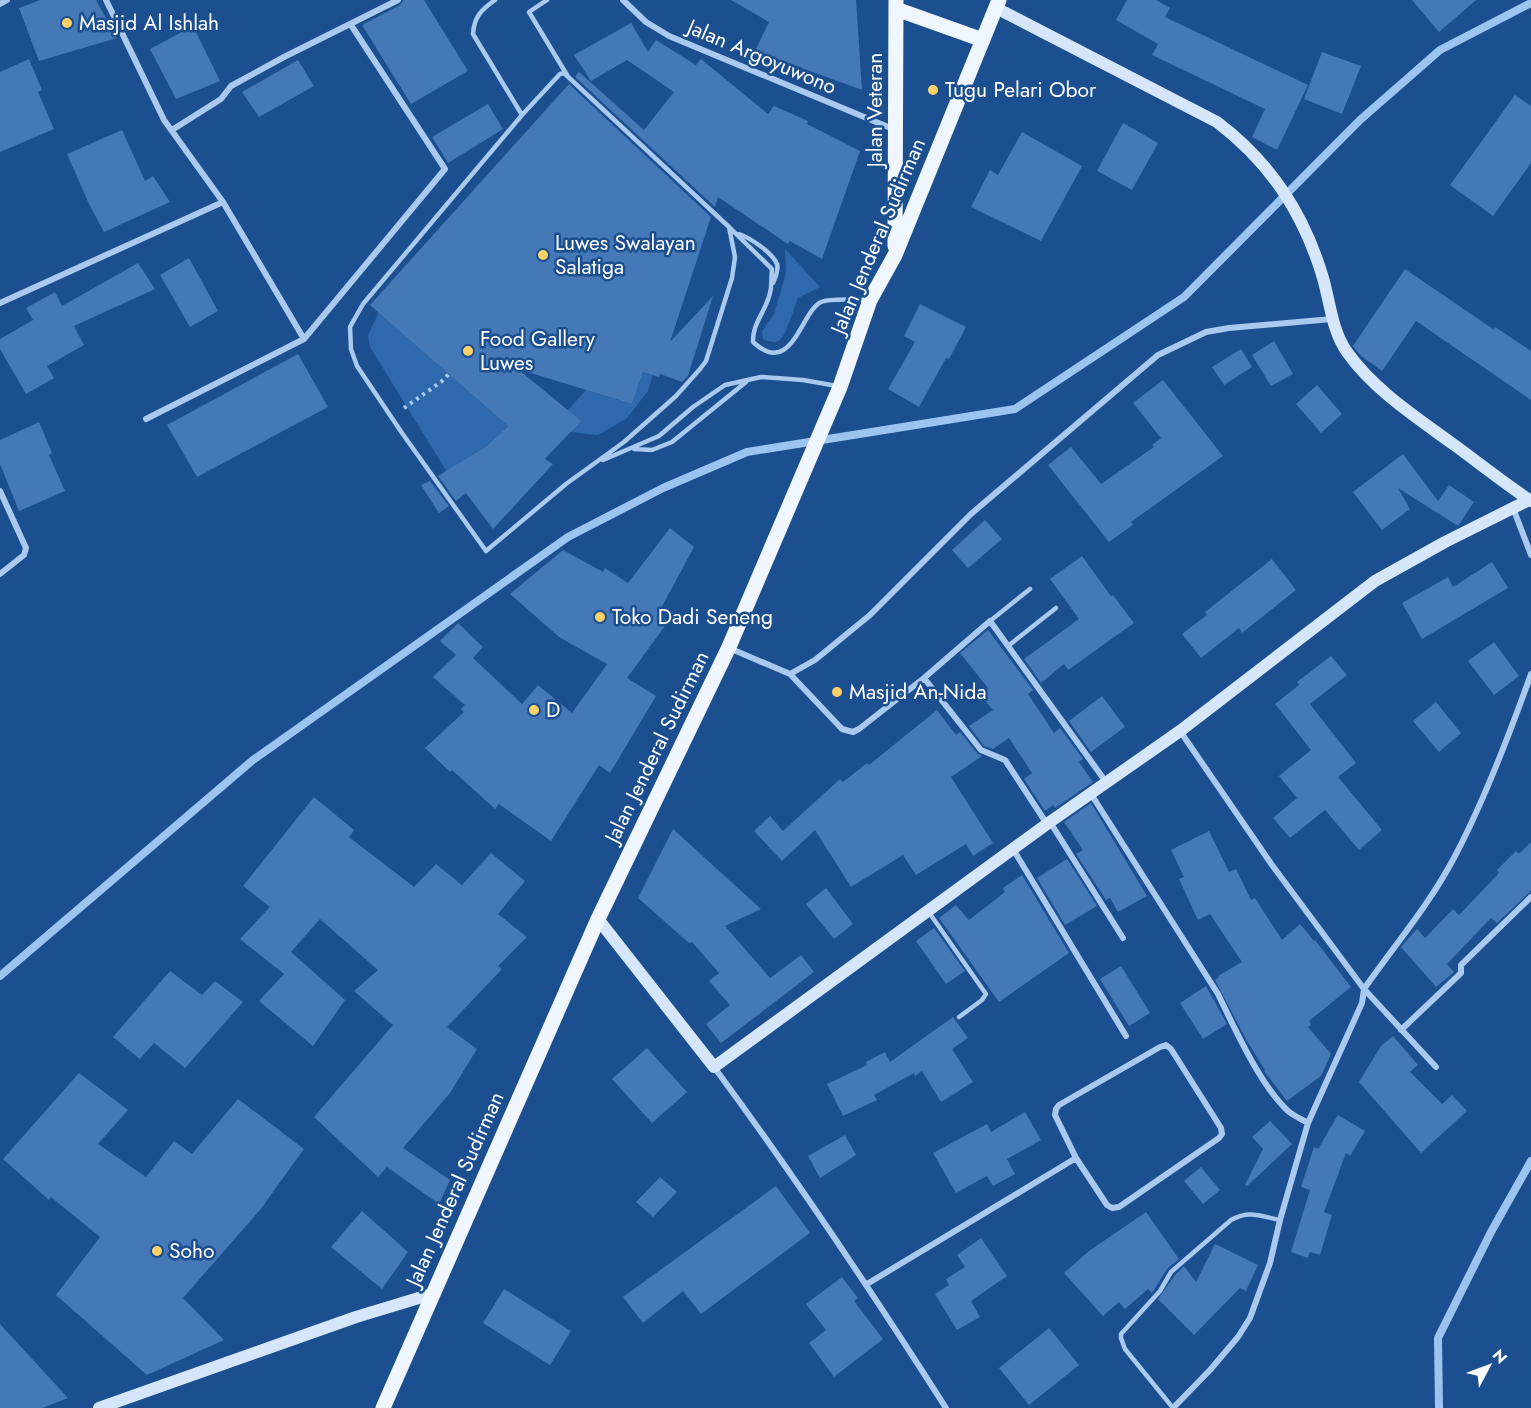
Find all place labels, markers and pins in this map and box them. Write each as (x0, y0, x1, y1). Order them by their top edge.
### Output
place label: Masjid Al Ishlah (79, 8, 219, 38)
marker: Masjid Al Ishlah (60, 16, 74, 30)
place label: Tugu Pelari Obor (945, 75, 1097, 105)
marker: Tugu Pelari Obor (926, 83, 940, 97)
place label: Luwes Swalayan Salatiga (555, 228, 696, 282)
marker: Luwes Swalayan Salatiga (536, 248, 550, 262)
place label: Food Gallery Luwes (480, 324, 596, 378)
marker: Food Gallery Luwes (461, 344, 475, 358)
place label: Toko Dadi Seneng (612, 602, 773, 632)
marker: Toko Dadi Seneng (593, 610, 607, 624)
place label: Masjid An-Nida (849, 677, 987, 707)
marker: Masjid An-Nida (830, 685, 844, 699)
place label: D (546, 695, 560, 725)
marker: D (527, 703, 541, 717)
place label: Soho (169, 1236, 214, 1266)
marker: Soho (150, 1244, 164, 1258)

